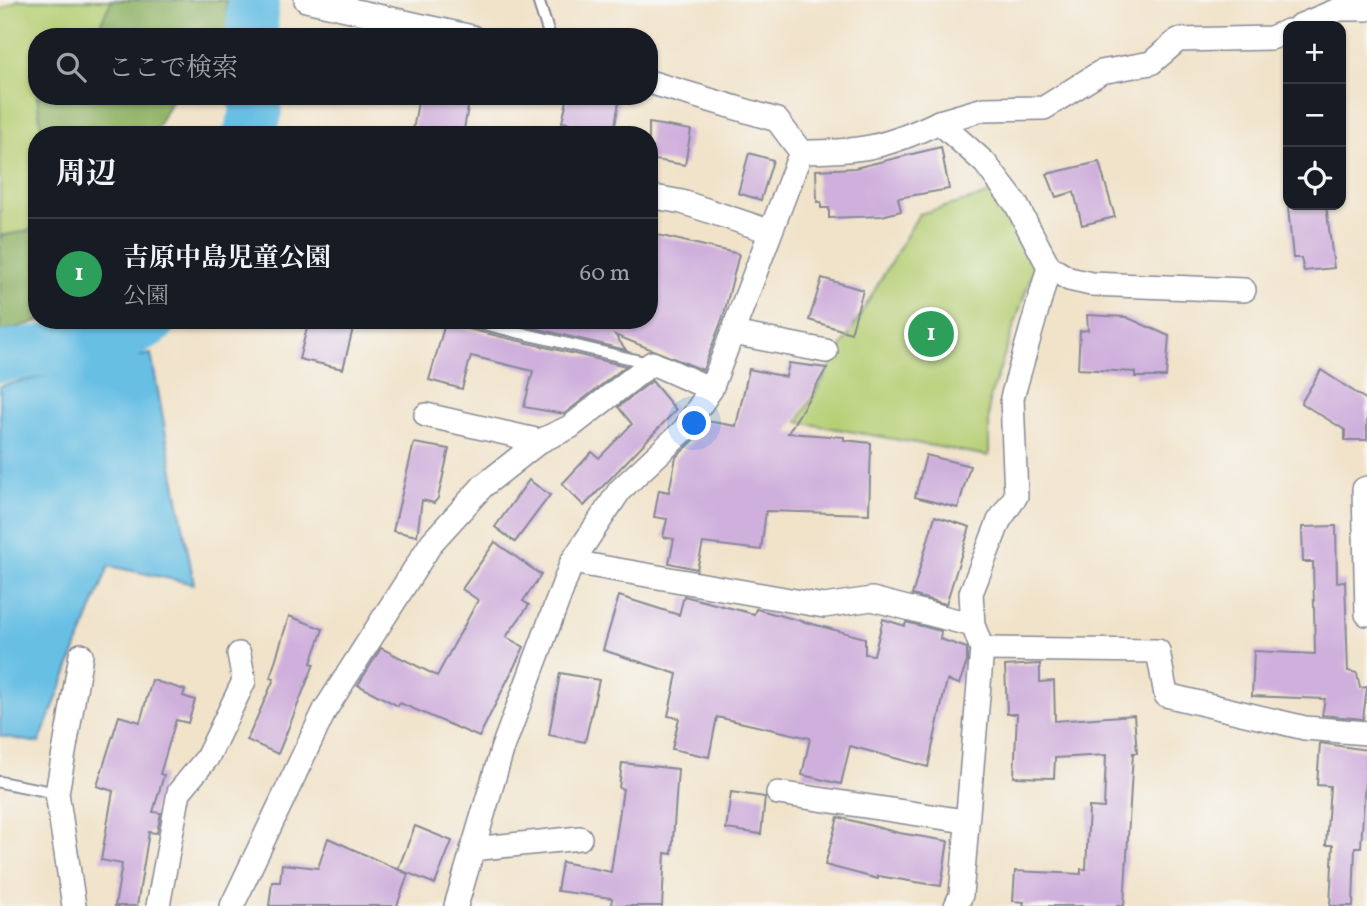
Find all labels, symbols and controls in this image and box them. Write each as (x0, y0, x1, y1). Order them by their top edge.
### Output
map controls (1283, 21, 1346, 210)
button: + (1283, 21, 1346, 84)
search box (28, 28, 658, 105)
icon: search (52, 48, 90, 86)
text: ここで検索 (108, 51, 238, 87)
button: − (1283, 84, 1346, 147)
button: locate (1283, 147, 1346, 210)
text: 周辺 (56, 154, 116, 196)
text: 吉原中島児童公園 (123, 241, 331, 277)
text: 1 (74, 258, 84, 290)
text: 60 m (580, 258, 630, 290)
text: 公園 (123, 281, 169, 313)
pin: 1 (908, 308, 954, 360)
your location (677, 406, 711, 440)

